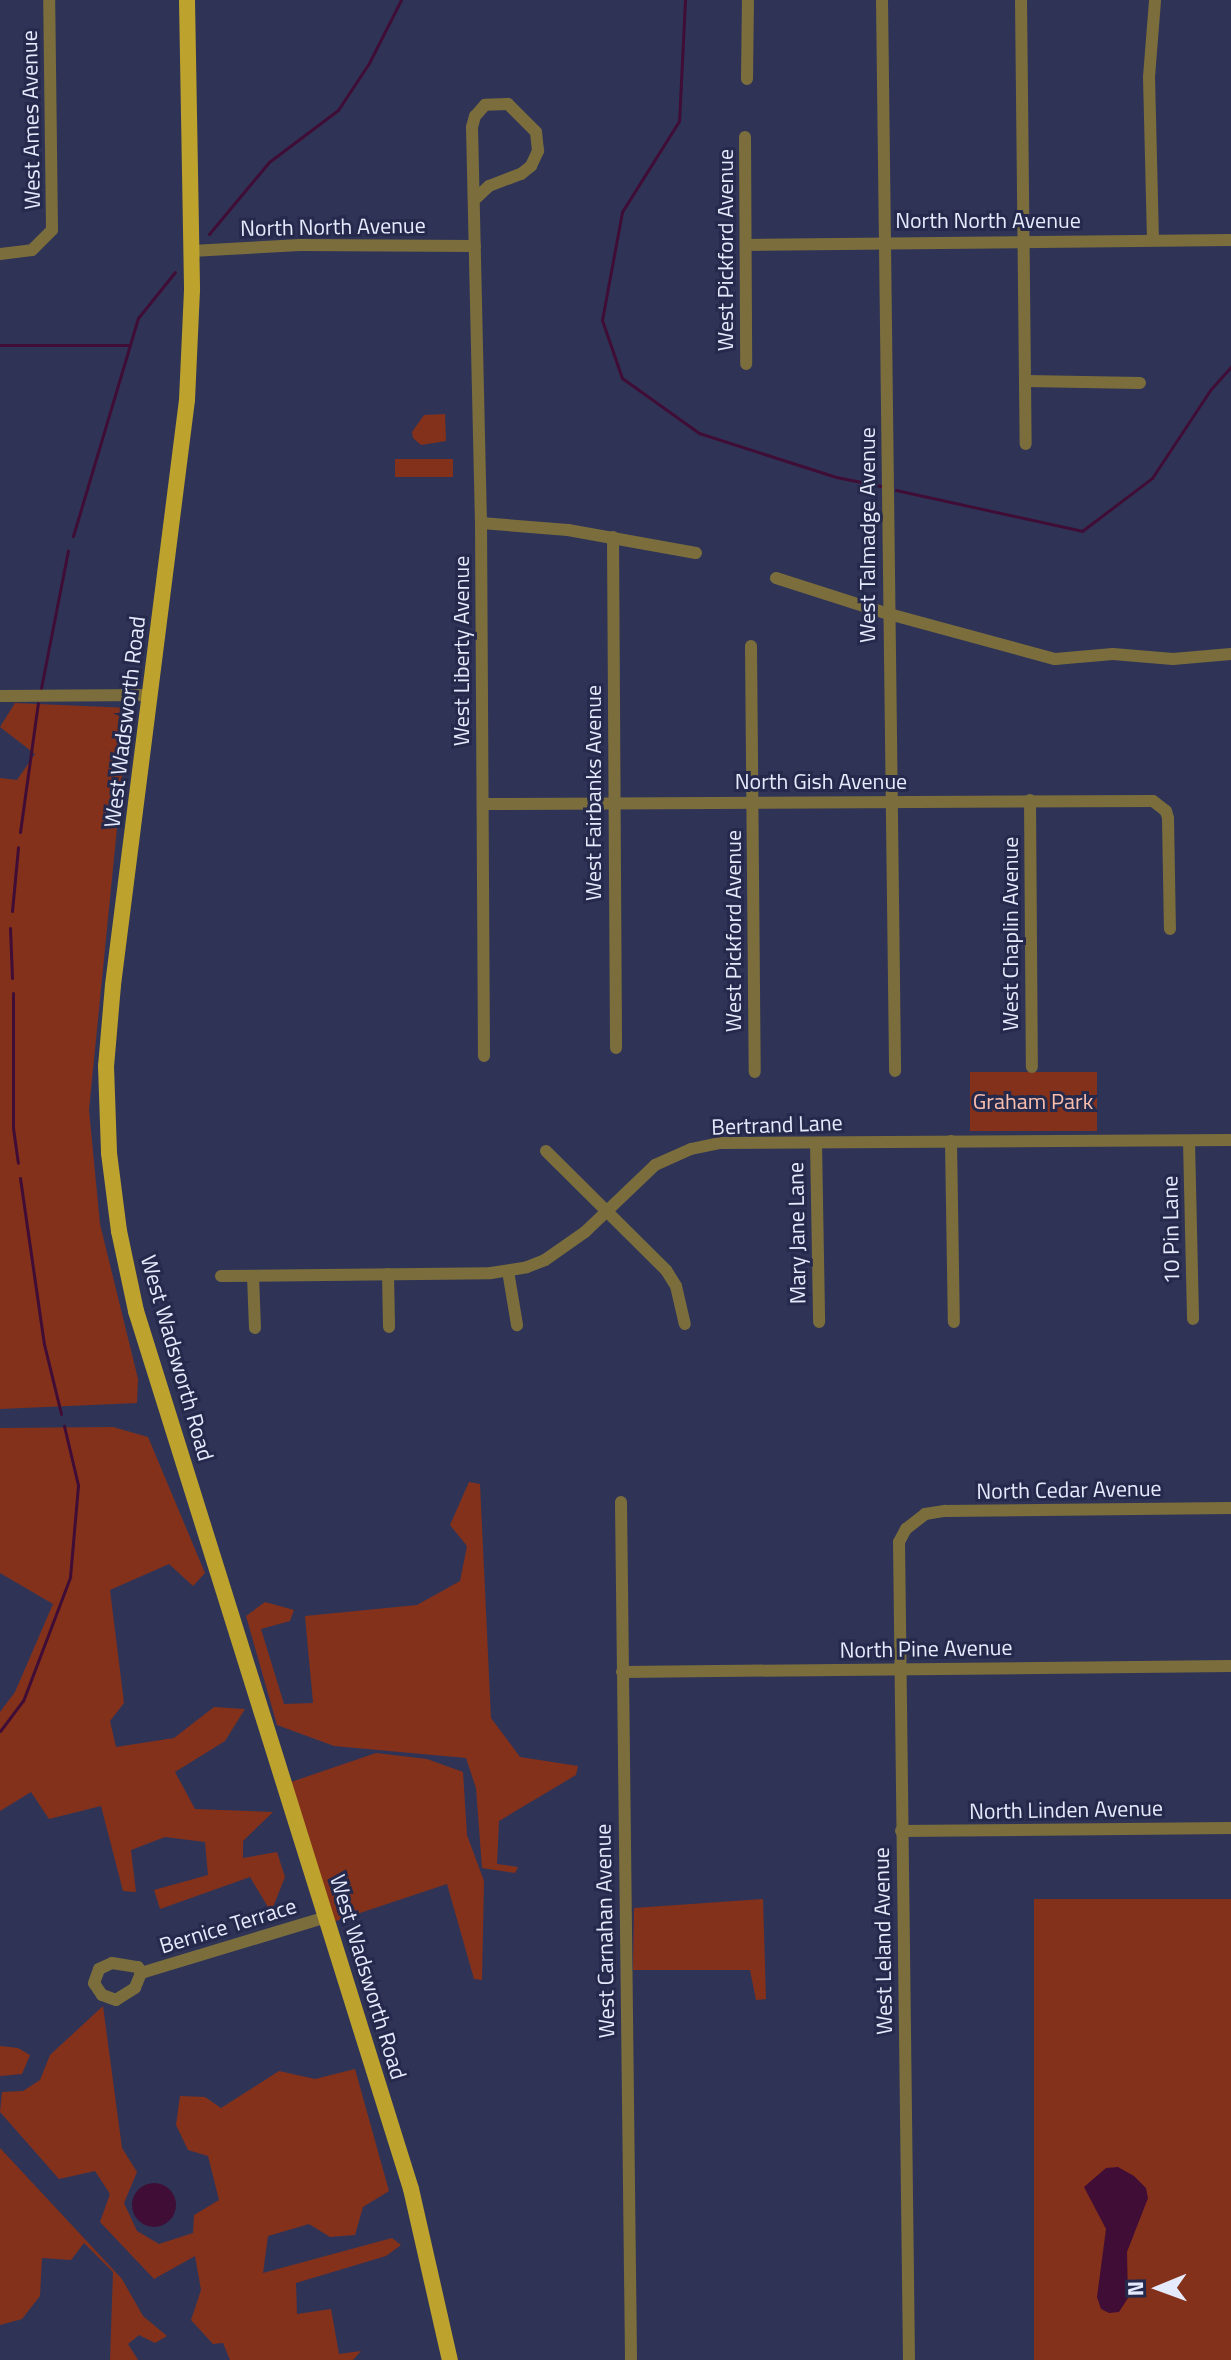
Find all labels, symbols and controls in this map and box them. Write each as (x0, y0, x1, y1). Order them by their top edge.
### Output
street label: West Ames Avenue (16, 30, 46, 210)
street label: West Pickford Avenue (713, 149, 739, 351)
street label: North North Avenue (895, 208, 1081, 234)
street label: North North Avenue (240, 212, 426, 242)
street label: West Talmadge Avenue (855, 427, 881, 643)
street label: West Liberty Avenue (449, 556, 475, 746)
street label: West Wadsworth Road (99, 615, 151, 829)
street label: West Fairbanks Avenue (581, 685, 607, 901)
street label: North Gish Avenue (735, 769, 907, 795)
street label: West Pickford Avenue (721, 830, 747, 1032)
street label: West Chaplin Avenue (998, 837, 1024, 1031)
park label: Graham Park (973, 1089, 1093, 1115)
street label: Bertrand Lane (711, 1110, 843, 1140)
street label: Mary Jane Lane (783, 1162, 811, 1304)
street label: 10 Pin Lane (1157, 1176, 1185, 1284)
street label: West Wadsworth Road (135, 1252, 219, 1464)
street label: North Cedar Avenue (976, 1475, 1162, 1505)
street label: North Pine Avenue (839, 1634, 1013, 1664)
street label: North Linden Avenue (969, 1795, 1163, 1825)
street label: West Carnahan Avenue (590, 1823, 620, 2039)
street label: West Leland Avenue (868, 1847, 898, 2035)
street label: West Wadsworth Road (324, 1871, 412, 2083)
street label: Bernice Terrace (156, 1893, 300, 1959)
north arrow (1119, 2248, 1199, 2328)
text: N (1118, 2280, 1152, 2296)

